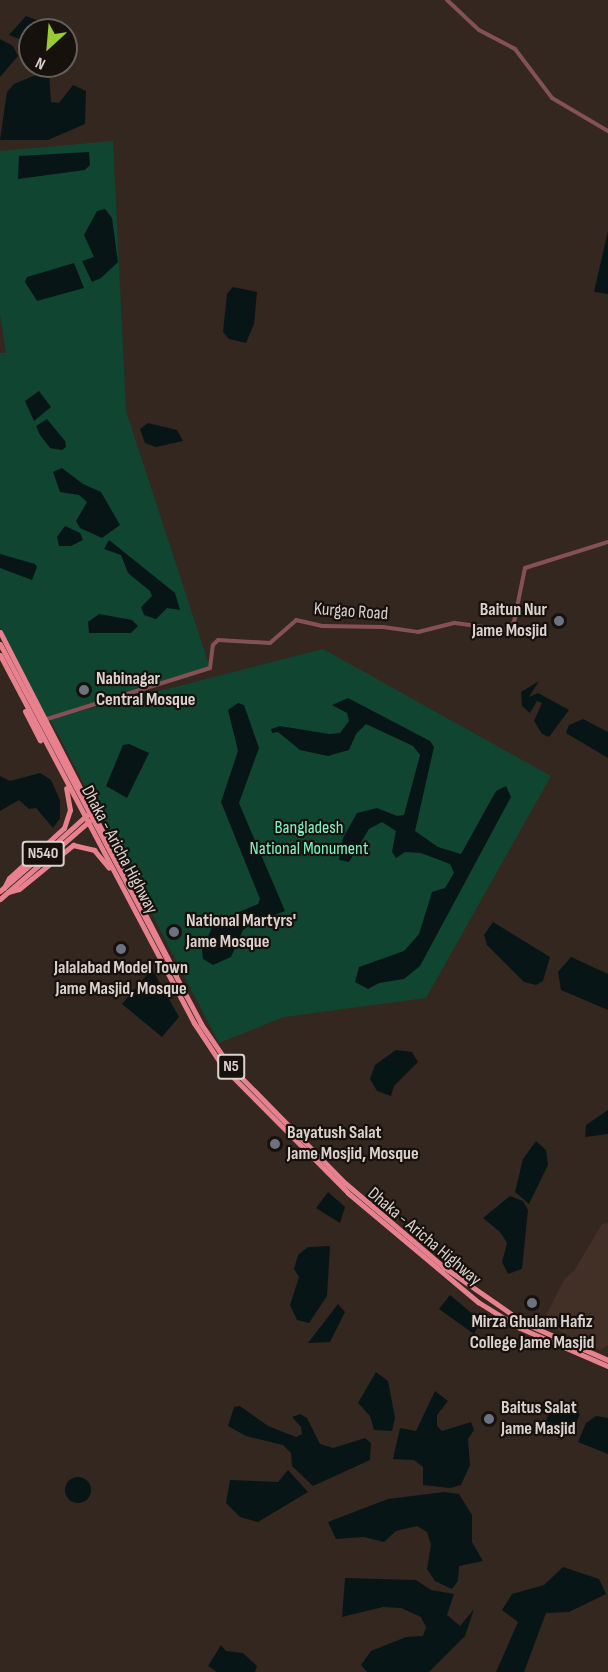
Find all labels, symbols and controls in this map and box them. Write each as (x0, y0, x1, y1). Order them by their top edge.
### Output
north arrow (18, 18, 78, 78)
text: N (33, 52, 49, 73)
street label: Kurgao Road (313, 599, 389, 625)
place label: Baitun Nur Jame Mosjid (472, 600, 547, 642)
marker: Baitun Nur Jame Mosjid (552, 614, 566, 628)
place label: Nabinagar Central Mosque (96, 669, 196, 712)
marker: Nabinagar Central Mosque (77, 683, 91, 697)
street label: Dhaka - Aricha Highway (76, 782, 162, 918)
park label: Bangladesh National Monument (250, 818, 368, 860)
road number: N540 (20, 841, 66, 867)
place label: National Martyrs' Jame Mosque (186, 911, 296, 954)
marker: National Martyrs' Jame Mosque (167, 925, 181, 939)
marker: Jalalabad Model Town Jame Masjid, Mosque (114, 942, 128, 956)
place label: Jalalabad Model Town Jame Masjid, Mosque (54, 958, 188, 1000)
road number: N5 (216, 1054, 246, 1080)
place label: Bayatush Salat Jame Mosjid, Mosque (287, 1123, 419, 1166)
marker: Bayatush Salat Jame Mosjid, Mosque (268, 1137, 282, 1151)
street label: Dhaka - Aricha Highway (363, 1183, 485, 1291)
marker: Mirza Ghulam Hafiz College Jame Masjid (525, 1296, 539, 1310)
place label: Mirza Ghulam Hafiz College Jame Masjid (470, 1312, 594, 1354)
place label: Baitus Salat Jame Masjid (501, 1398, 577, 1440)
marker: Baitus Salat Jame Masjid (482, 1412, 496, 1426)

